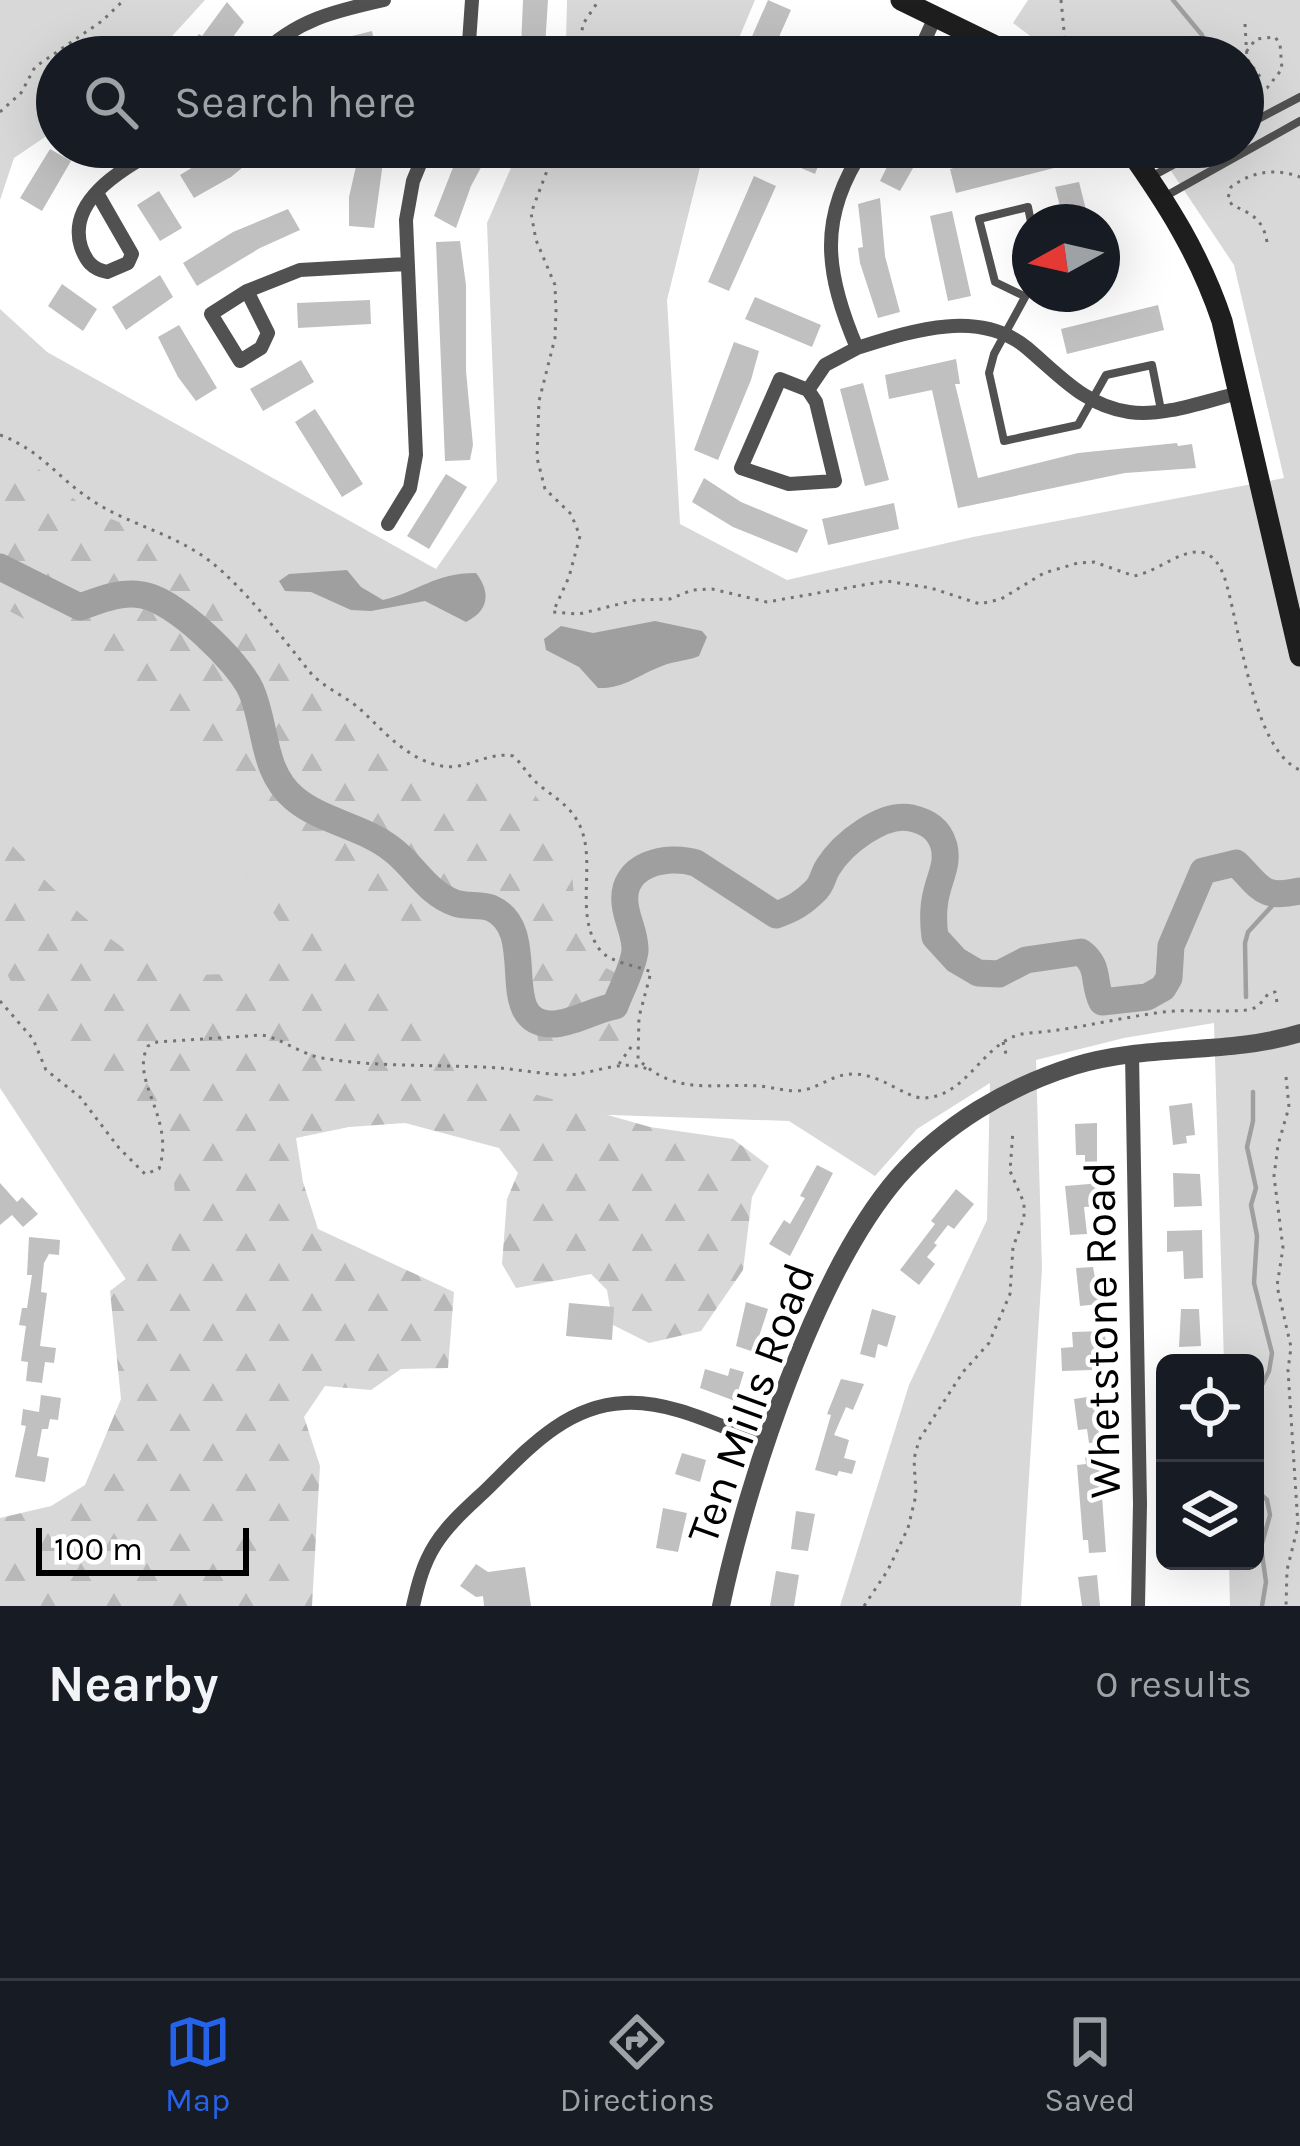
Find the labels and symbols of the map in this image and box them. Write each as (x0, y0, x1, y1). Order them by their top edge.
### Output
north arrow (1012, 204, 1120, 312)
street label: Whetstone Road (1073, 1161, 1131, 1499)
street label: Ten Mills Road (676, 1256, 826, 1551)
scale bar (36, 1522, 249, 1575)

